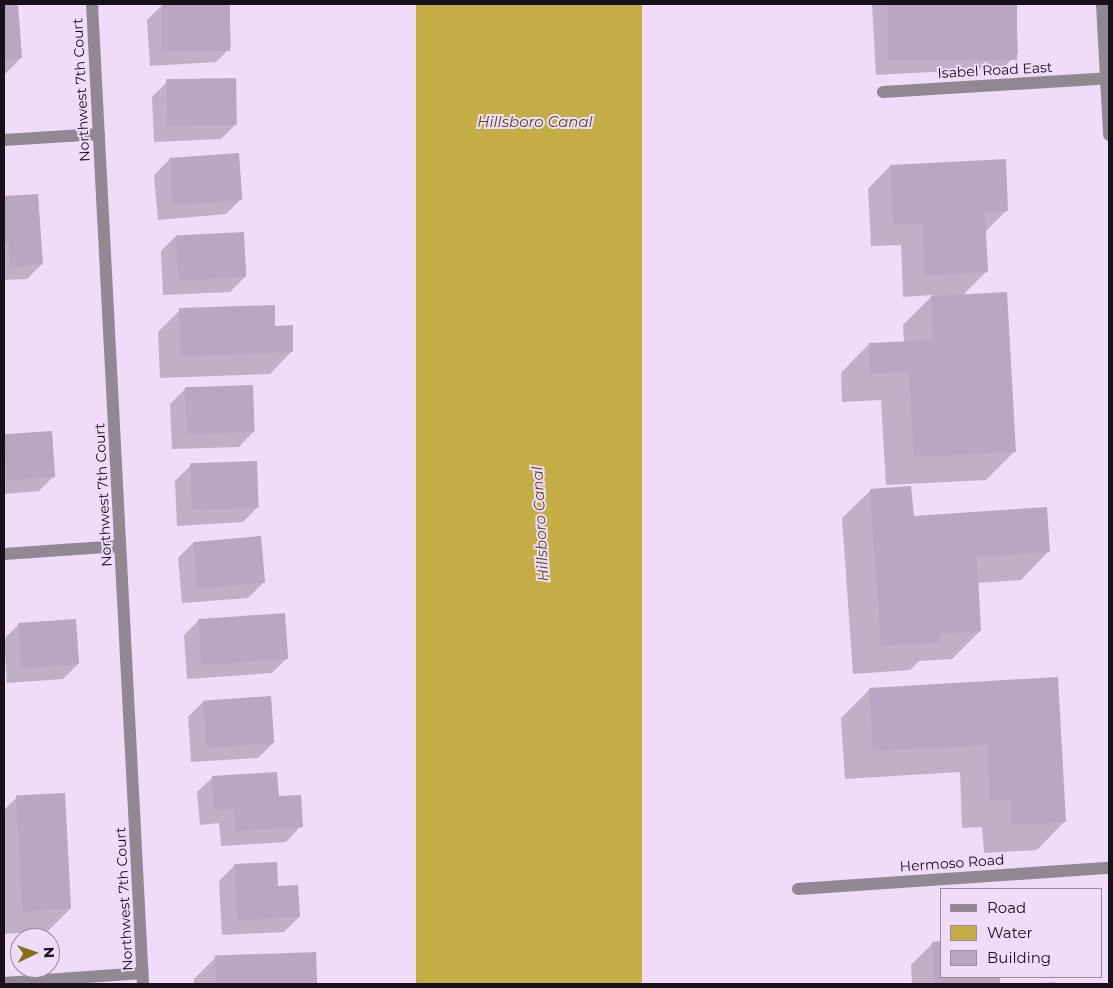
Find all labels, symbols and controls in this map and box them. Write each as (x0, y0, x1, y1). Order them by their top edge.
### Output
street label: Northwest 7th Court (69, 18, 93, 162)
street label: Isabel Road East (937, 59, 1053, 81)
water label: Hillsboro Canal (477, 113, 593, 131)
street label: Northwest 7th Court (91, 423, 115, 567)
water label: Hillsboro Canal (528, 466, 552, 582)
street label: Northwest 7th Court (112, 827, 136, 971)
street label: Hermoso Road (899, 851, 1005, 875)
legend (940, 888, 1103, 978)
text: Road (987, 898, 1026, 917)
text: Water (987, 923, 1033, 942)
north arrow (10, 928, 60, 978)
text: N (40, 946, 58, 958)
text: Building (987, 948, 1051, 967)

